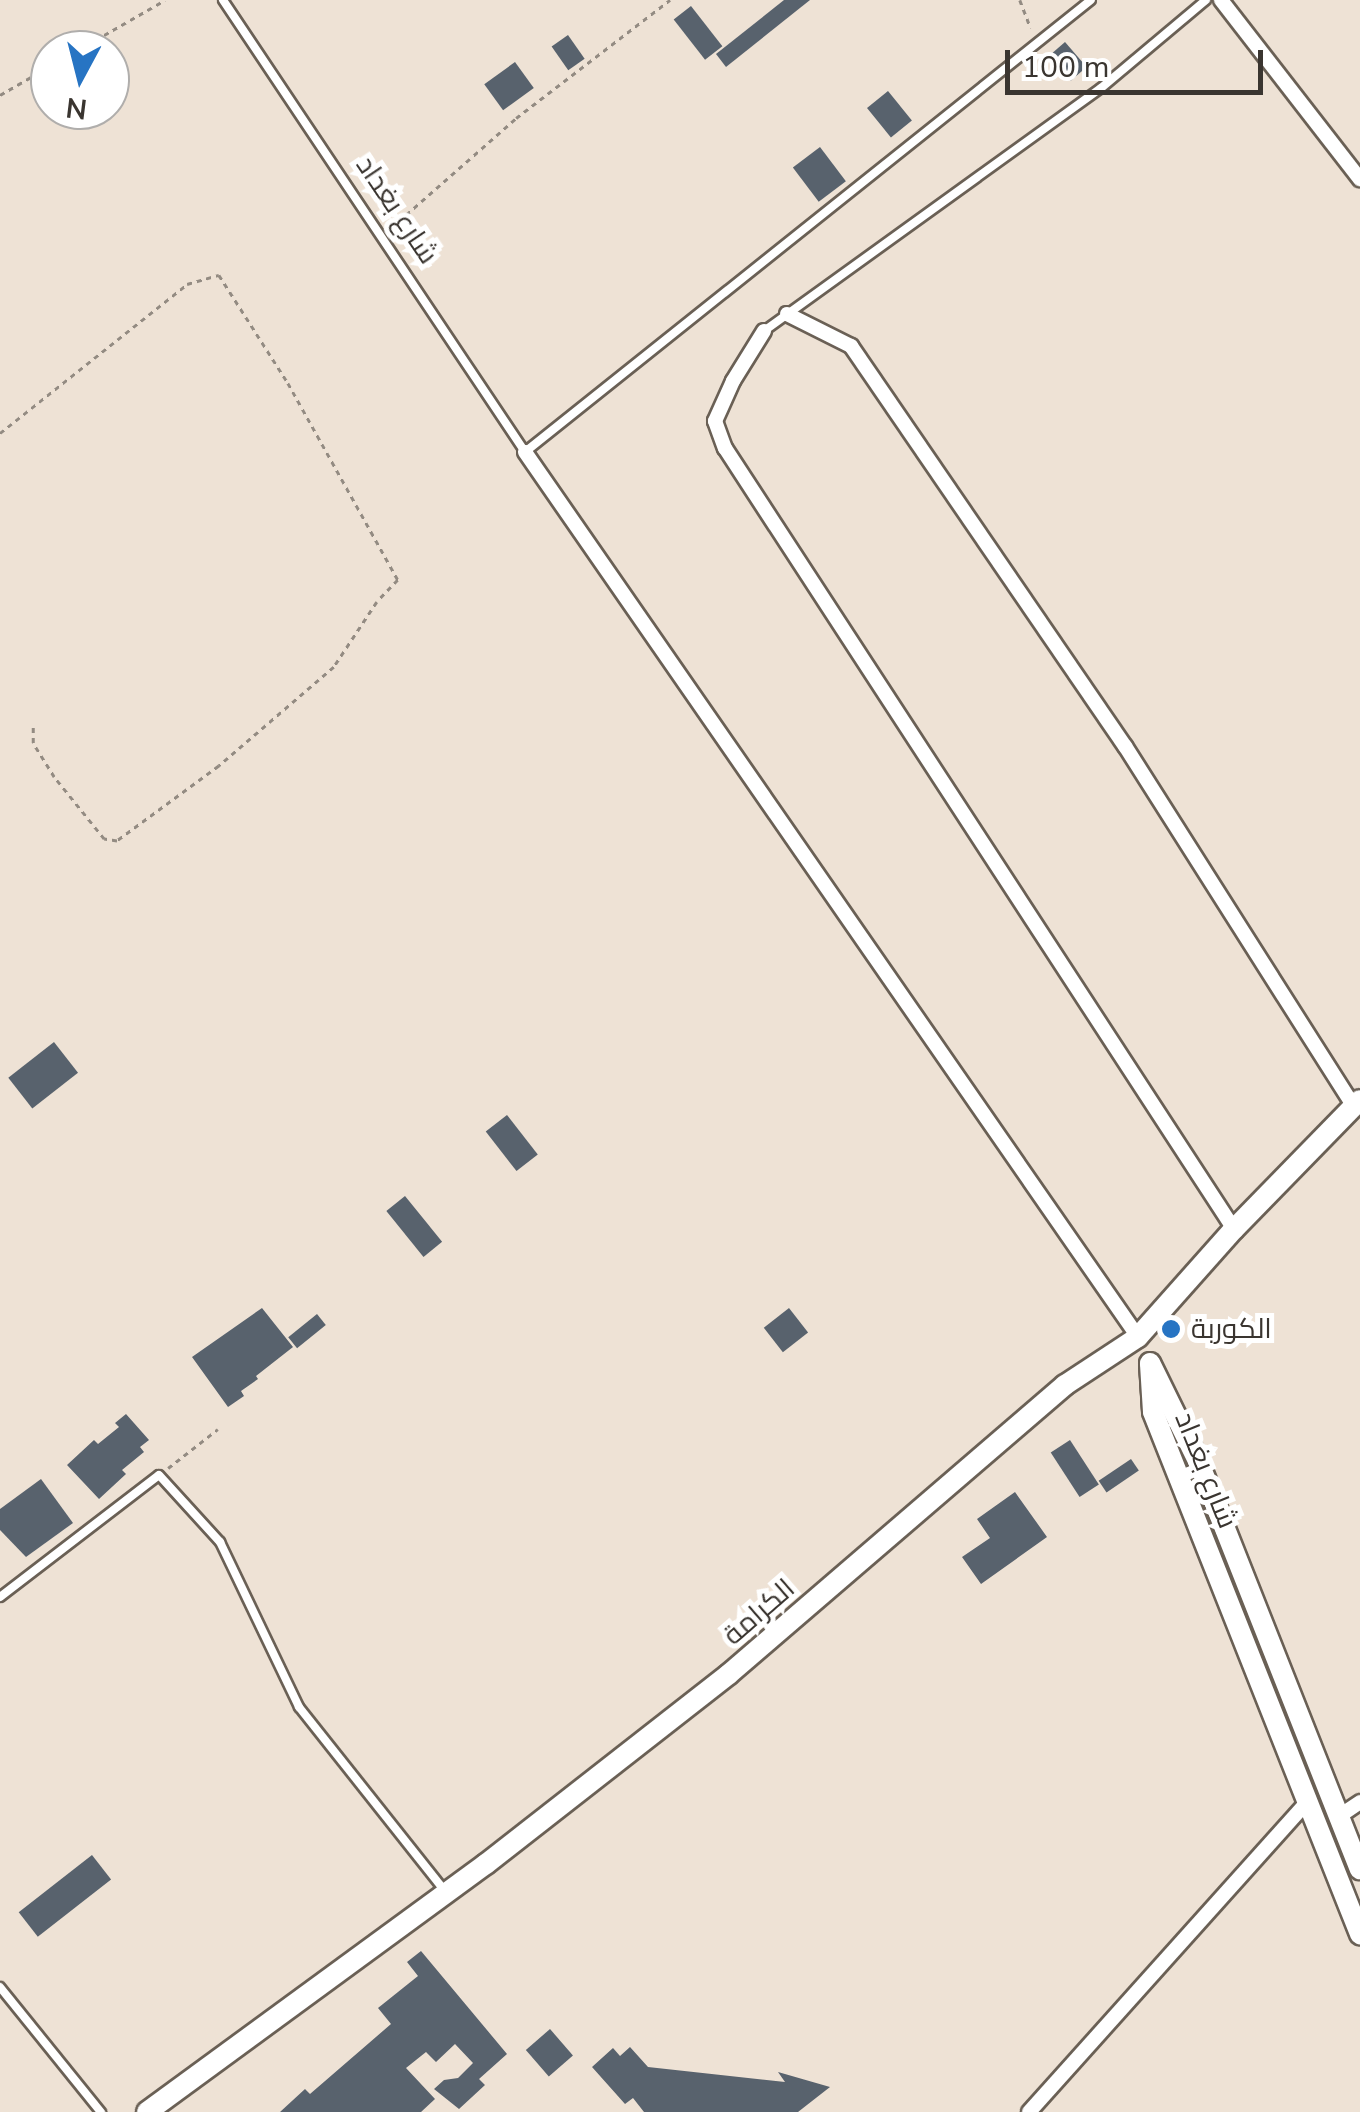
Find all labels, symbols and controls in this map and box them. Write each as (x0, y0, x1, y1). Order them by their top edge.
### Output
north arrow (30, 30, 130, 130)
scale bar (1010, 30, 1268, 92)
text: 100 m (1022, 47, 1109, 88)
text: N (64, 88, 89, 128)
street label: شارع بغداد (349, 150, 445, 270)
place label: الكوربة (1191, 1312, 1272, 1346)
marker: الكوربة (1160, 1318, 1182, 1340)
street label: شارع بغداد (1167, 1407, 1245, 1533)
street label: الكرامة (716, 1572, 802, 1652)

